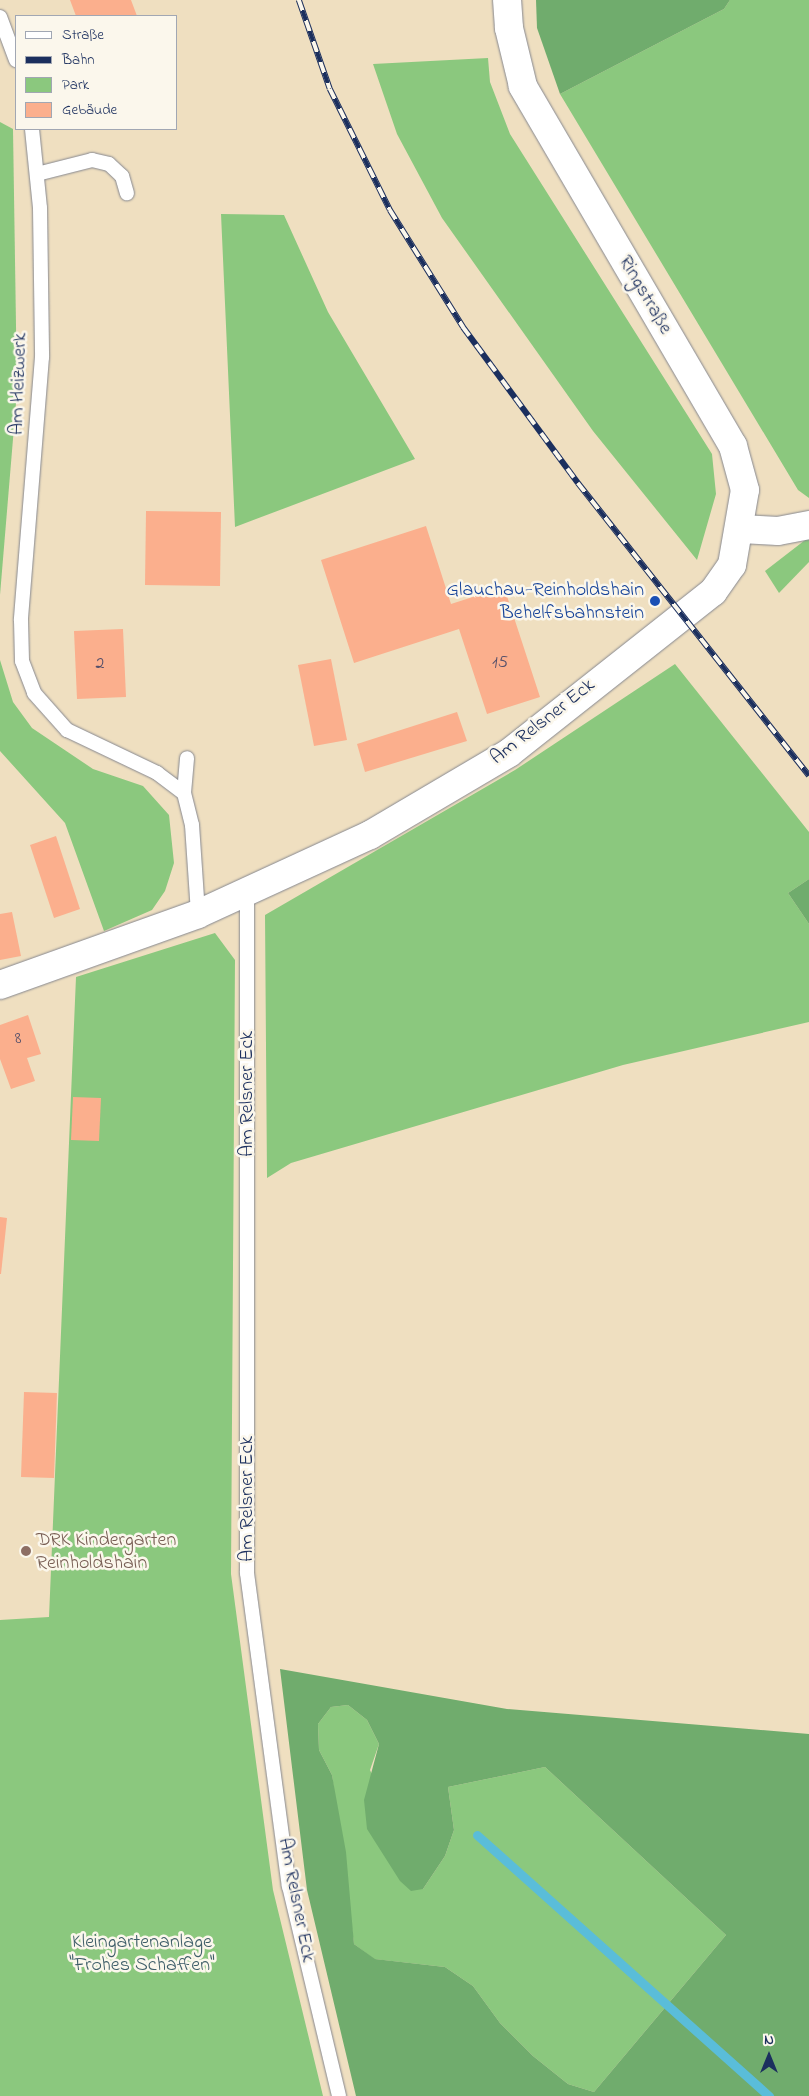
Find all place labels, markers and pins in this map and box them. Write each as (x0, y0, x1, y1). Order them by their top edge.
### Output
place label: Glauchau-Reinholdshain Behelfsbahnstein (447, 578, 644, 625)
marker: Glauchau-Reinholdshain Behelfsbahnstein (648, 594, 662, 608)
place label: DRK Kindergarten Reinholdshain (36, 1528, 176, 1575)
marker: DRK Kindergarten Reinholdshain (20, 1545, 32, 1557)

